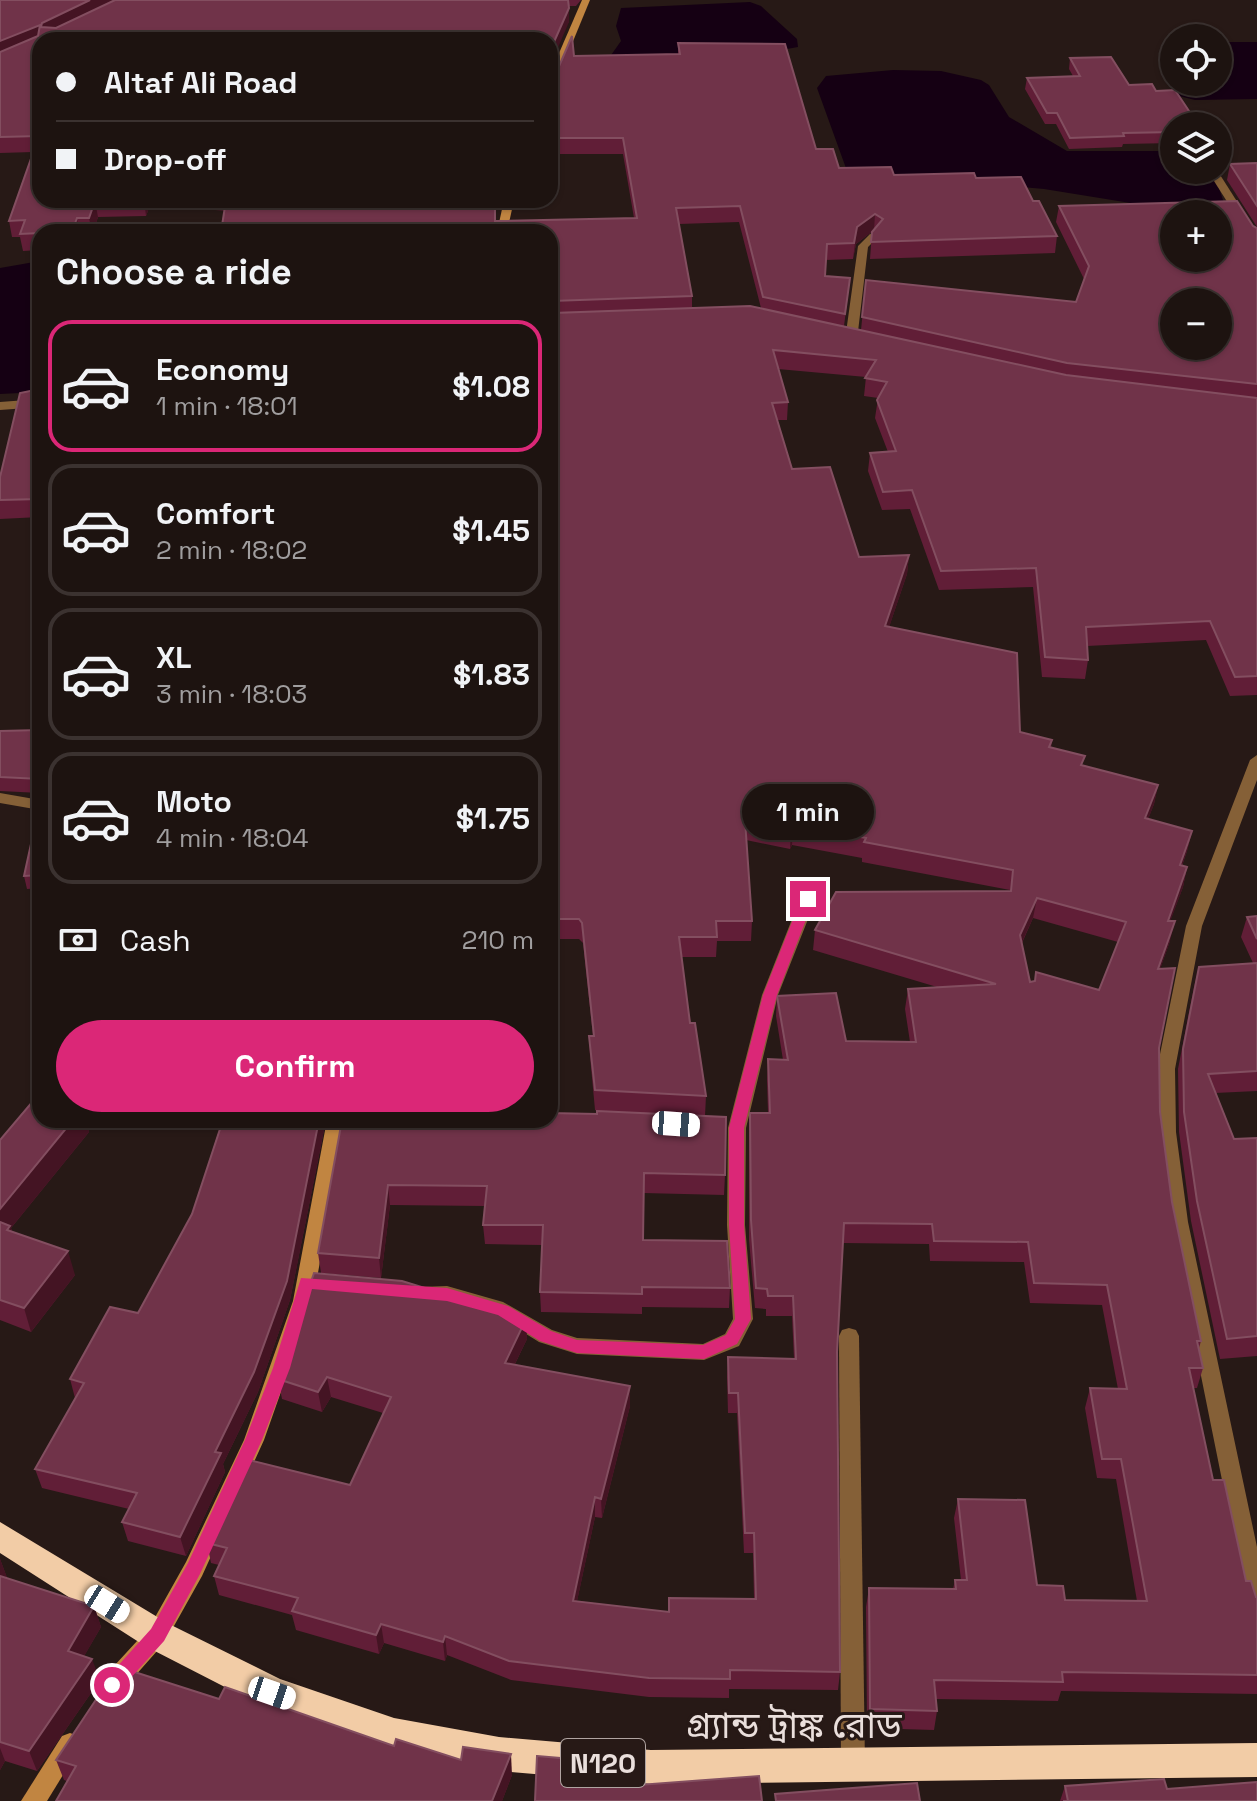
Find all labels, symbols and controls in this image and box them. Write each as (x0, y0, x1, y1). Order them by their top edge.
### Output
map controls (1160, 24, 1232, 360)
button: locate (1160, 24, 1232, 96)
text: Altaf Ali Road (104, 63, 297, 102)
button: layers (1160, 112, 1232, 184)
text: Drop-off (104, 140, 227, 179)
button: + (1160, 200, 1232, 272)
text: Choose a ride (56, 249, 292, 295)
button: − (1160, 288, 1232, 360)
icon: car (60, 350, 132, 422)
text: Economy (156, 350, 289, 389)
text: $1.08 (452, 367, 530, 406)
text: 1 min · 18:01 (156, 389, 298, 423)
icon: car (60, 494, 132, 566)
text: Comfort (156, 494, 275, 533)
text: $1.45 (452, 511, 530, 550)
text: 2 min · 18:02 (156, 533, 307, 567)
icon: car (60, 638, 132, 710)
text: XL (156, 638, 192, 677)
text: $1.83 (453, 655, 530, 694)
text: 3 min · 18:03 (156, 677, 307, 711)
icon: car (60, 782, 132, 854)
text: Moto (156, 782, 232, 821)
callout: 1 min (742, 783, 874, 839)
text: 1 min (776, 795, 840, 829)
text: $1.75 (456, 799, 530, 838)
text: 4 min · 18:04 (156, 821, 308, 855)
route end (790, 881, 826, 917)
icon: cash (56, 918, 100, 962)
text: Cash (120, 921, 191, 960)
text: 210 m (462, 923, 534, 957)
button: Confirm (56, 1020, 534, 1112)
car (651, 1110, 701, 1138)
car (80, 1581, 134, 1627)
route start (94, 1667, 130, 1703)
car (245, 1674, 299, 1712)
street label: গ্র্যান্ড ট্রাঙ্ক রোড (686, 1703, 902, 1749)
road number: N120 (561, 1739, 645, 1787)

